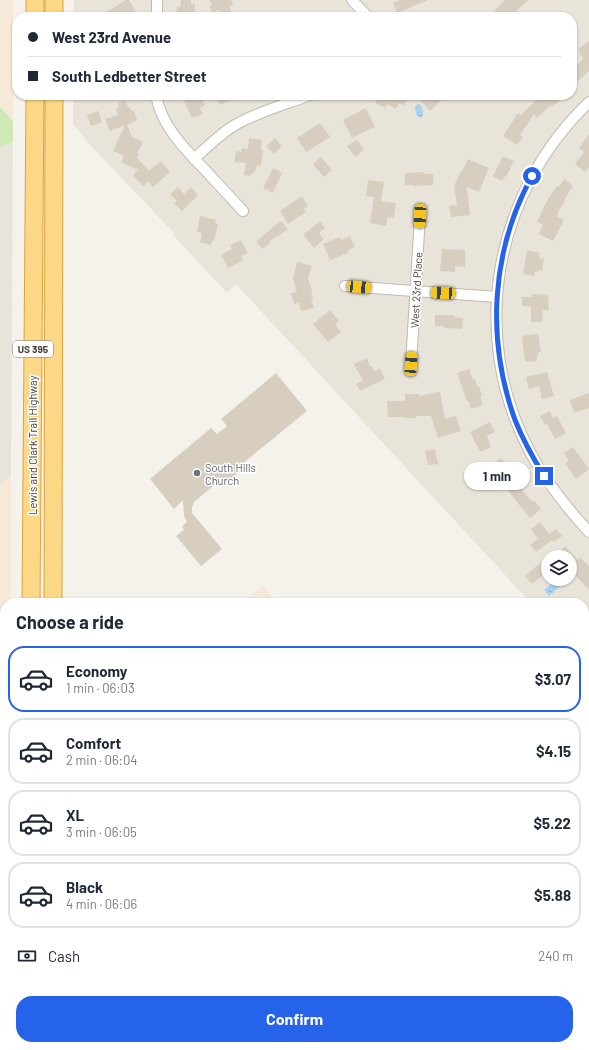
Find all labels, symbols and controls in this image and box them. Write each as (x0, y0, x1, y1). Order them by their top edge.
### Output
text: West 23rd Avenue (52, 28, 171, 46)
text: South Ledbetter Street (52, 67, 206, 85)
route start (523, 167, 541, 185)
car (413, 204, 427, 228)
street label: West 23rd Place (408, 251, 424, 328)
car (347, 280, 371, 294)
car (431, 286, 455, 300)
road number: US 395 (13, 341, 53, 357)
car (404, 352, 418, 376)
street label: Lewis and Clark Trail Highway (26, 375, 39, 515)
place label: South Hills Church (205, 461, 256, 487)
callout: 1 min (464, 462, 530, 490)
route end (535, 467, 553, 485)
marker: South Hills Church (192, 468, 202, 478)
text: 1 min (483, 468, 511, 484)
map controls (541, 550, 577, 586)
button: layers (541, 550, 577, 586)
text: Choose a ride (16, 611, 124, 633)
icon: car (18, 661, 54, 697)
text: Economy (66, 662, 127, 680)
text: $3.07 (535, 670, 571, 688)
text: 1 min · 06:03 (66, 680, 135, 696)
icon: car (18, 733, 54, 769)
text: Comfort (66, 734, 121, 752)
text: $4.15 (536, 742, 571, 760)
text: 2 min · 06:04 (66, 752, 138, 768)
icon: car (18, 805, 54, 841)
text: XL (66, 806, 84, 824)
text: $5.22 (533, 814, 571, 832)
text: 3 min · 06:05 (66, 824, 137, 840)
icon: car (18, 877, 54, 913)
text: Black (66, 878, 103, 896)
text: $5.88 (534, 886, 571, 904)
text: 4 min · 06:06 (66, 896, 137, 912)
icon: cash (16, 945, 38, 967)
text: Cash (48, 947, 80, 965)
text: 240 m (538, 948, 573, 964)
button: Confirm (16, 996, 573, 1042)

